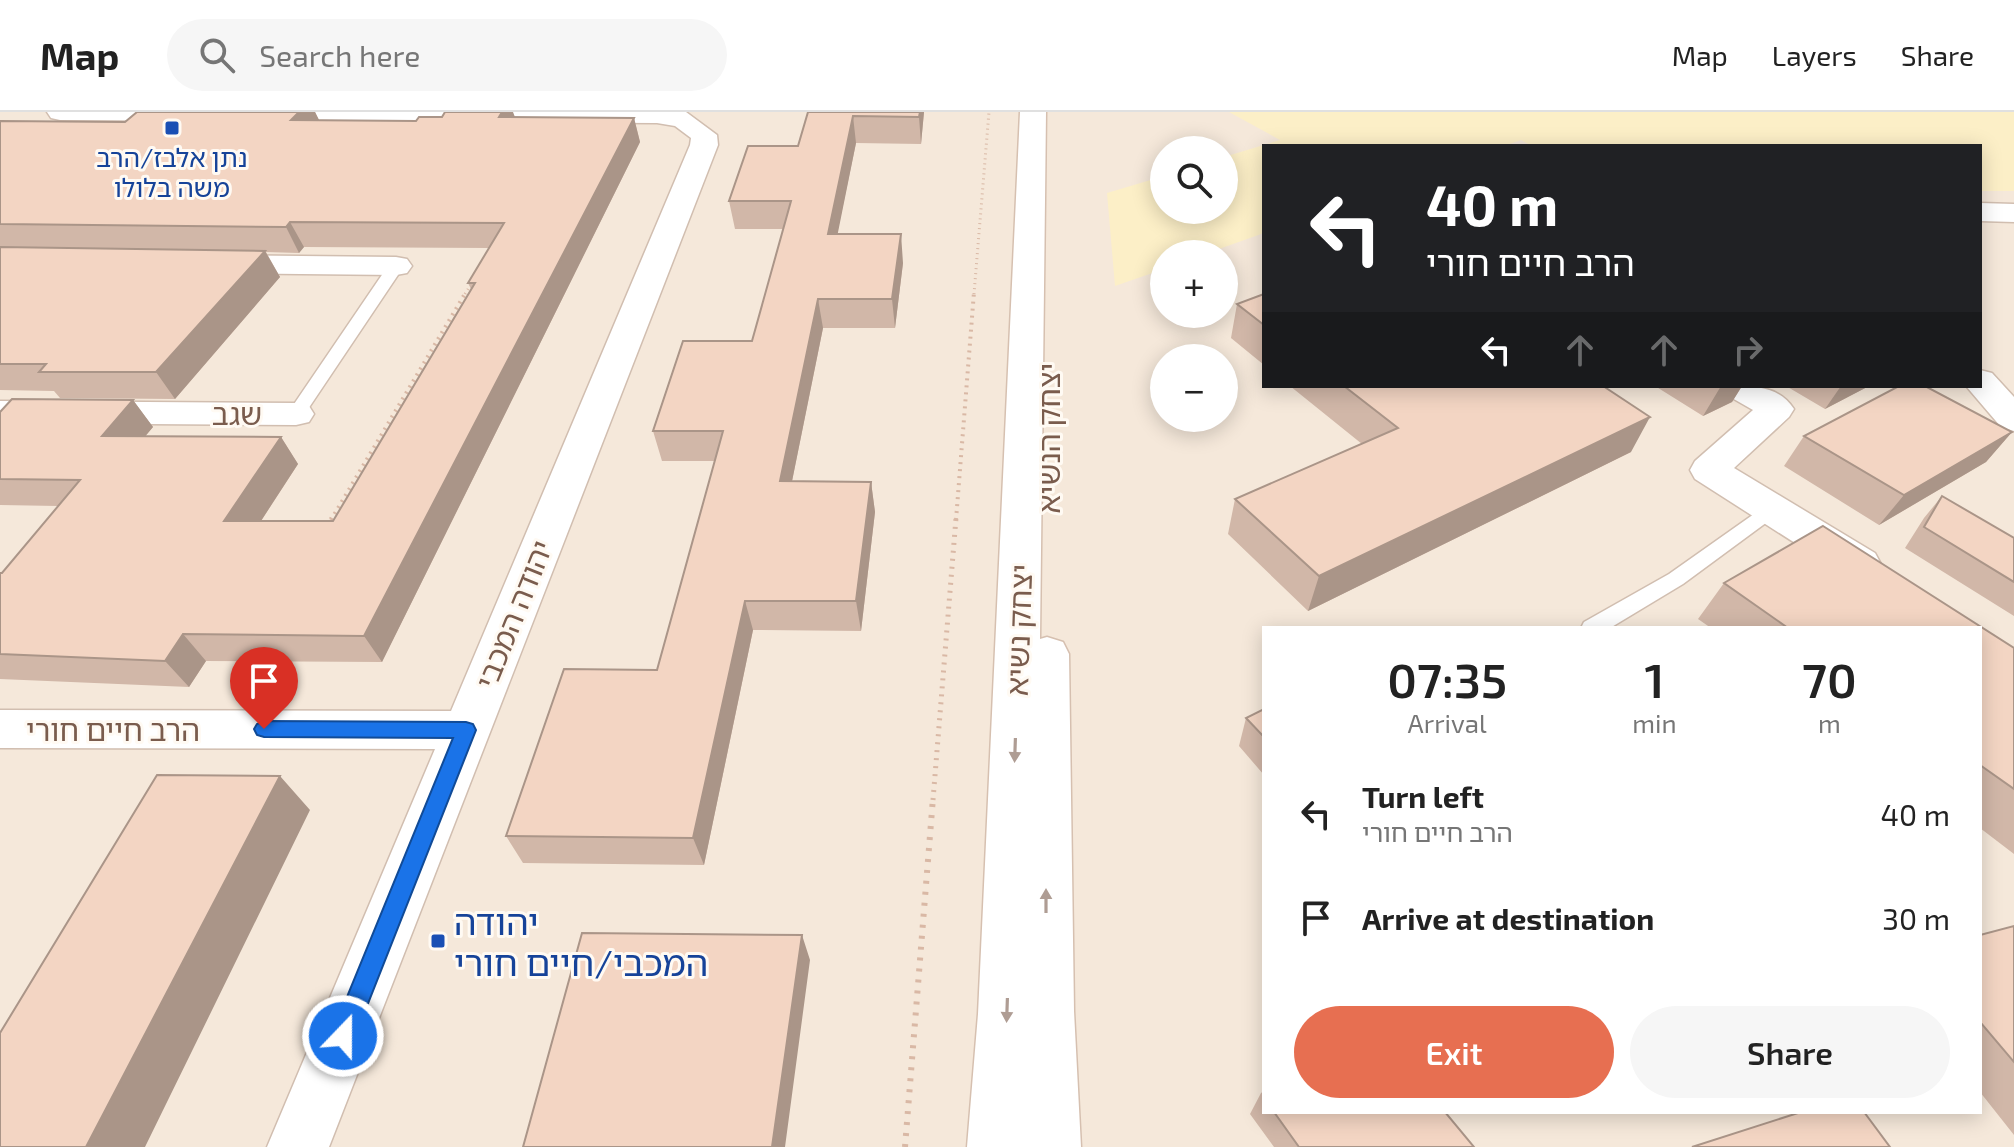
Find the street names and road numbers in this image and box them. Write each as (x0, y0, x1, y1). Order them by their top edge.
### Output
street label: יצחק הנשיא (1030, 363, 1066, 513)
street label: שגב (212, 395, 262, 431)
street label: יהודה המכבי (467, 535, 559, 693)
street label: יצחק נשיא (998, 563, 1038, 697)
street label: הרב חיים חורי (26, 711, 200, 747)

